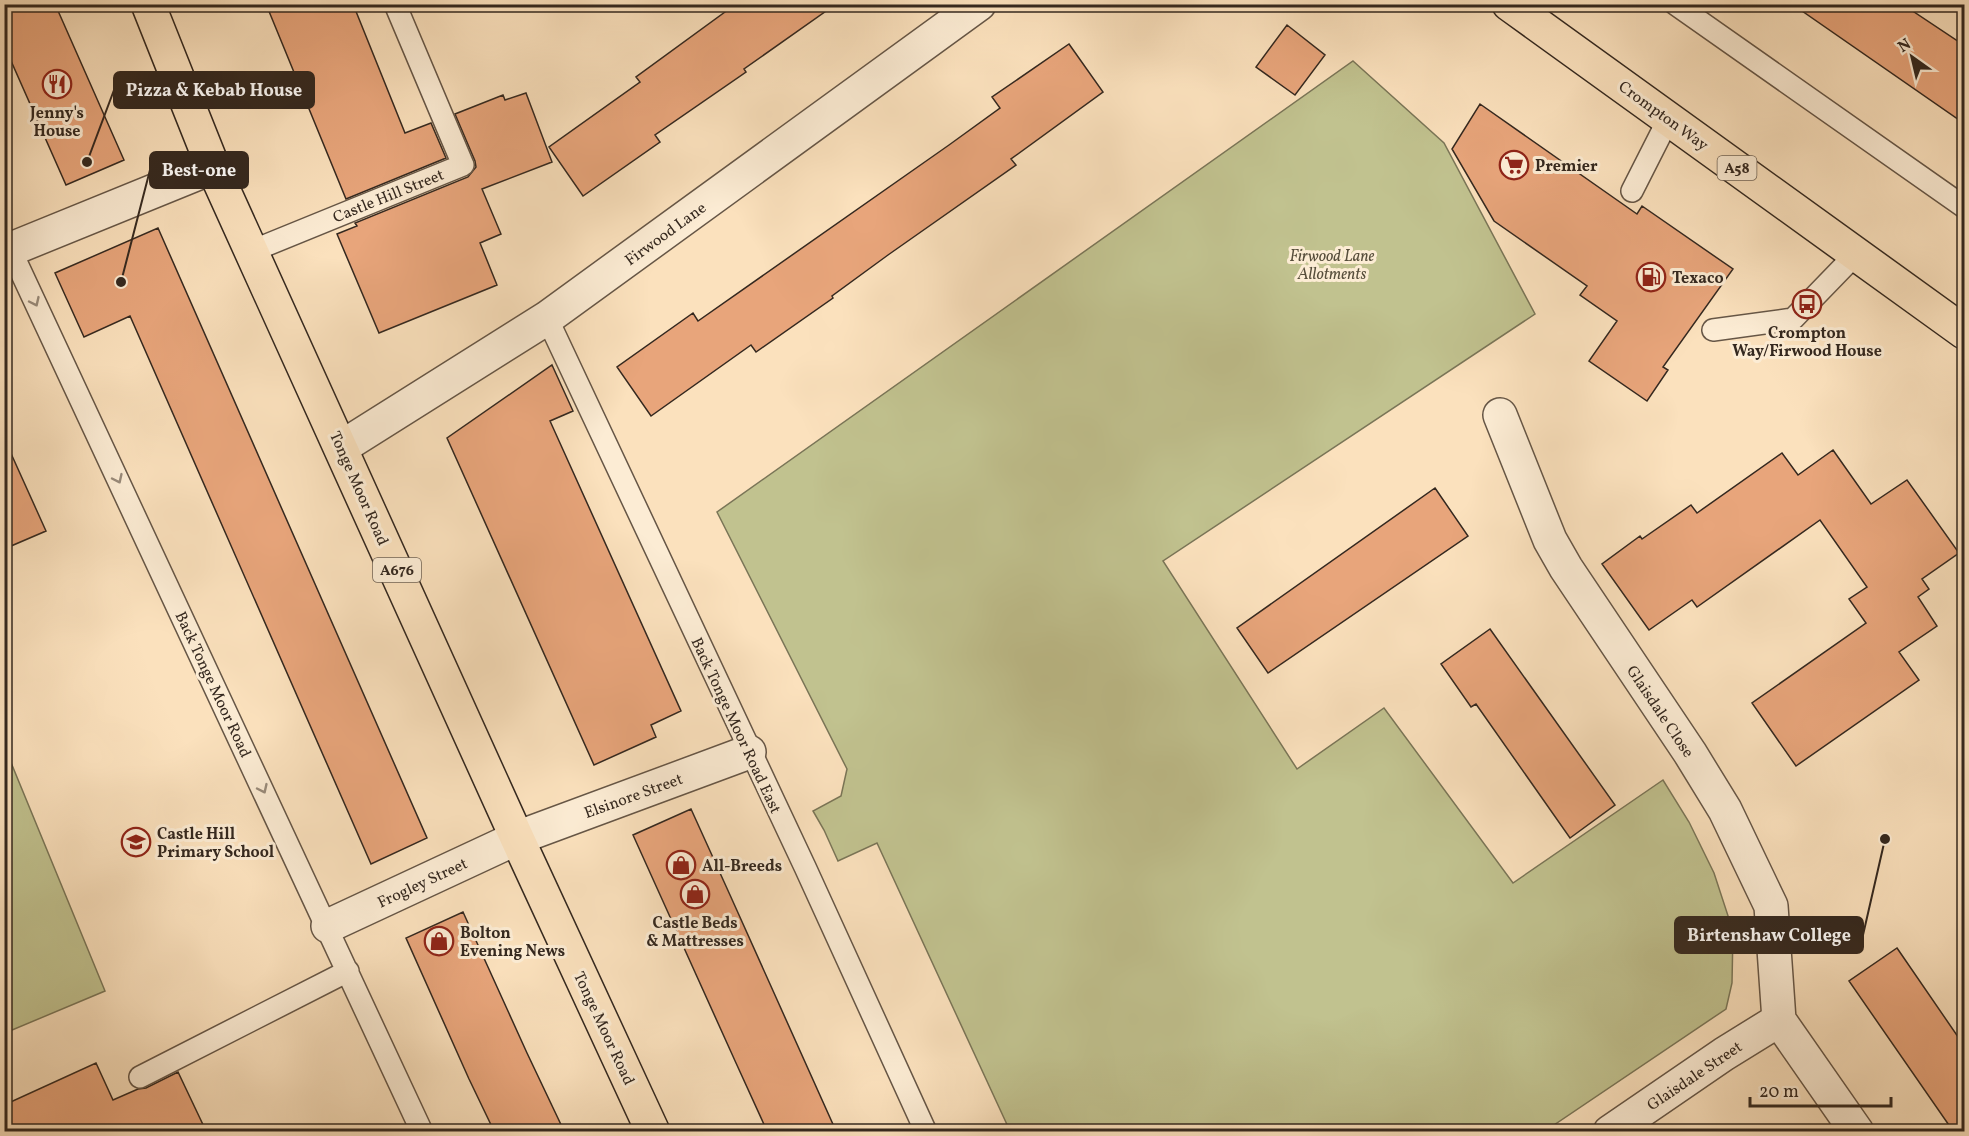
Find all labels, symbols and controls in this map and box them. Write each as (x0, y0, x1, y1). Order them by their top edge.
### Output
north arrow (1882, 27, 1942, 87)
text: N (1894, 34, 1916, 59)
restaurant icon: Jenny's House (41, 68, 73, 100)
callout: Pizza & Kebab House (114, 72, 314, 108)
street label: Crompton Way (1613, 76, 1713, 157)
text: Pizza & Kebab House (126, 79, 302, 104)
place label: Jenny's House (29, 103, 84, 143)
supermarket icon: Premier (1498, 149, 1530, 181)
callout: Best-one (150, 152, 248, 188)
place label: Premier (1535, 156, 1598, 178)
road number: A58 (1718, 156, 1756, 180)
text: Best-one (162, 159, 236, 184)
street label: Castle Hill Street (330, 164, 448, 229)
street label: Firwood Lane (621, 198, 711, 272)
park label: Firwood Lane Allotments (1290, 246, 1375, 286)
fuel station icon: Texaco (1635, 261, 1667, 293)
place label: Texaco (1672, 268, 1724, 290)
bus stop icon: Crompton Way/Firwood House (1791, 288, 1823, 320)
one-way arrow (28, 296, 40, 307)
place label: Crompton Way/Firwood House (1732, 323, 1882, 363)
street label: Tonge Moor Road (323, 428, 393, 549)
one-way arrow (110, 473, 122, 484)
road number: A676 (373, 558, 421, 582)
street label: Back Tonge Moor Road (169, 608, 256, 762)
street label: Back Tonge Moor Road East (685, 634, 786, 818)
street label: Glaisdale Close (1620, 662, 1698, 763)
street label: Elsinore Street (581, 769, 686, 825)
one-way arrow (256, 782, 268, 793)
place label: Castle Hill Primary School (157, 824, 275, 864)
school or university icon: Castle Hill Primary School (120, 826, 152, 858)
shop icon: All-Breeds (665, 849, 697, 881)
street label: Frogley Street (374, 853, 472, 914)
place label: All-Breeds (702, 856, 782, 878)
shop icon: Castle Beds & Mattresses (679, 878, 711, 910)
place label: Castle Beds & Mattresses (646, 913, 744, 953)
callout: Birtenshaw College (1675, 917, 1863, 953)
place label: Bolton Evening News (460, 923, 565, 963)
text: Birtenshaw College (1687, 924, 1851, 949)
shop icon: Bolton Evening News (423, 925, 455, 957)
street label: Tonge Moor Road (567, 969, 639, 1089)
street label: Glaisdale Street (1643, 1036, 1747, 1117)
scale bar (1750, 1070, 1891, 1108)
text: 20 m (1759, 1080, 1799, 1105)

